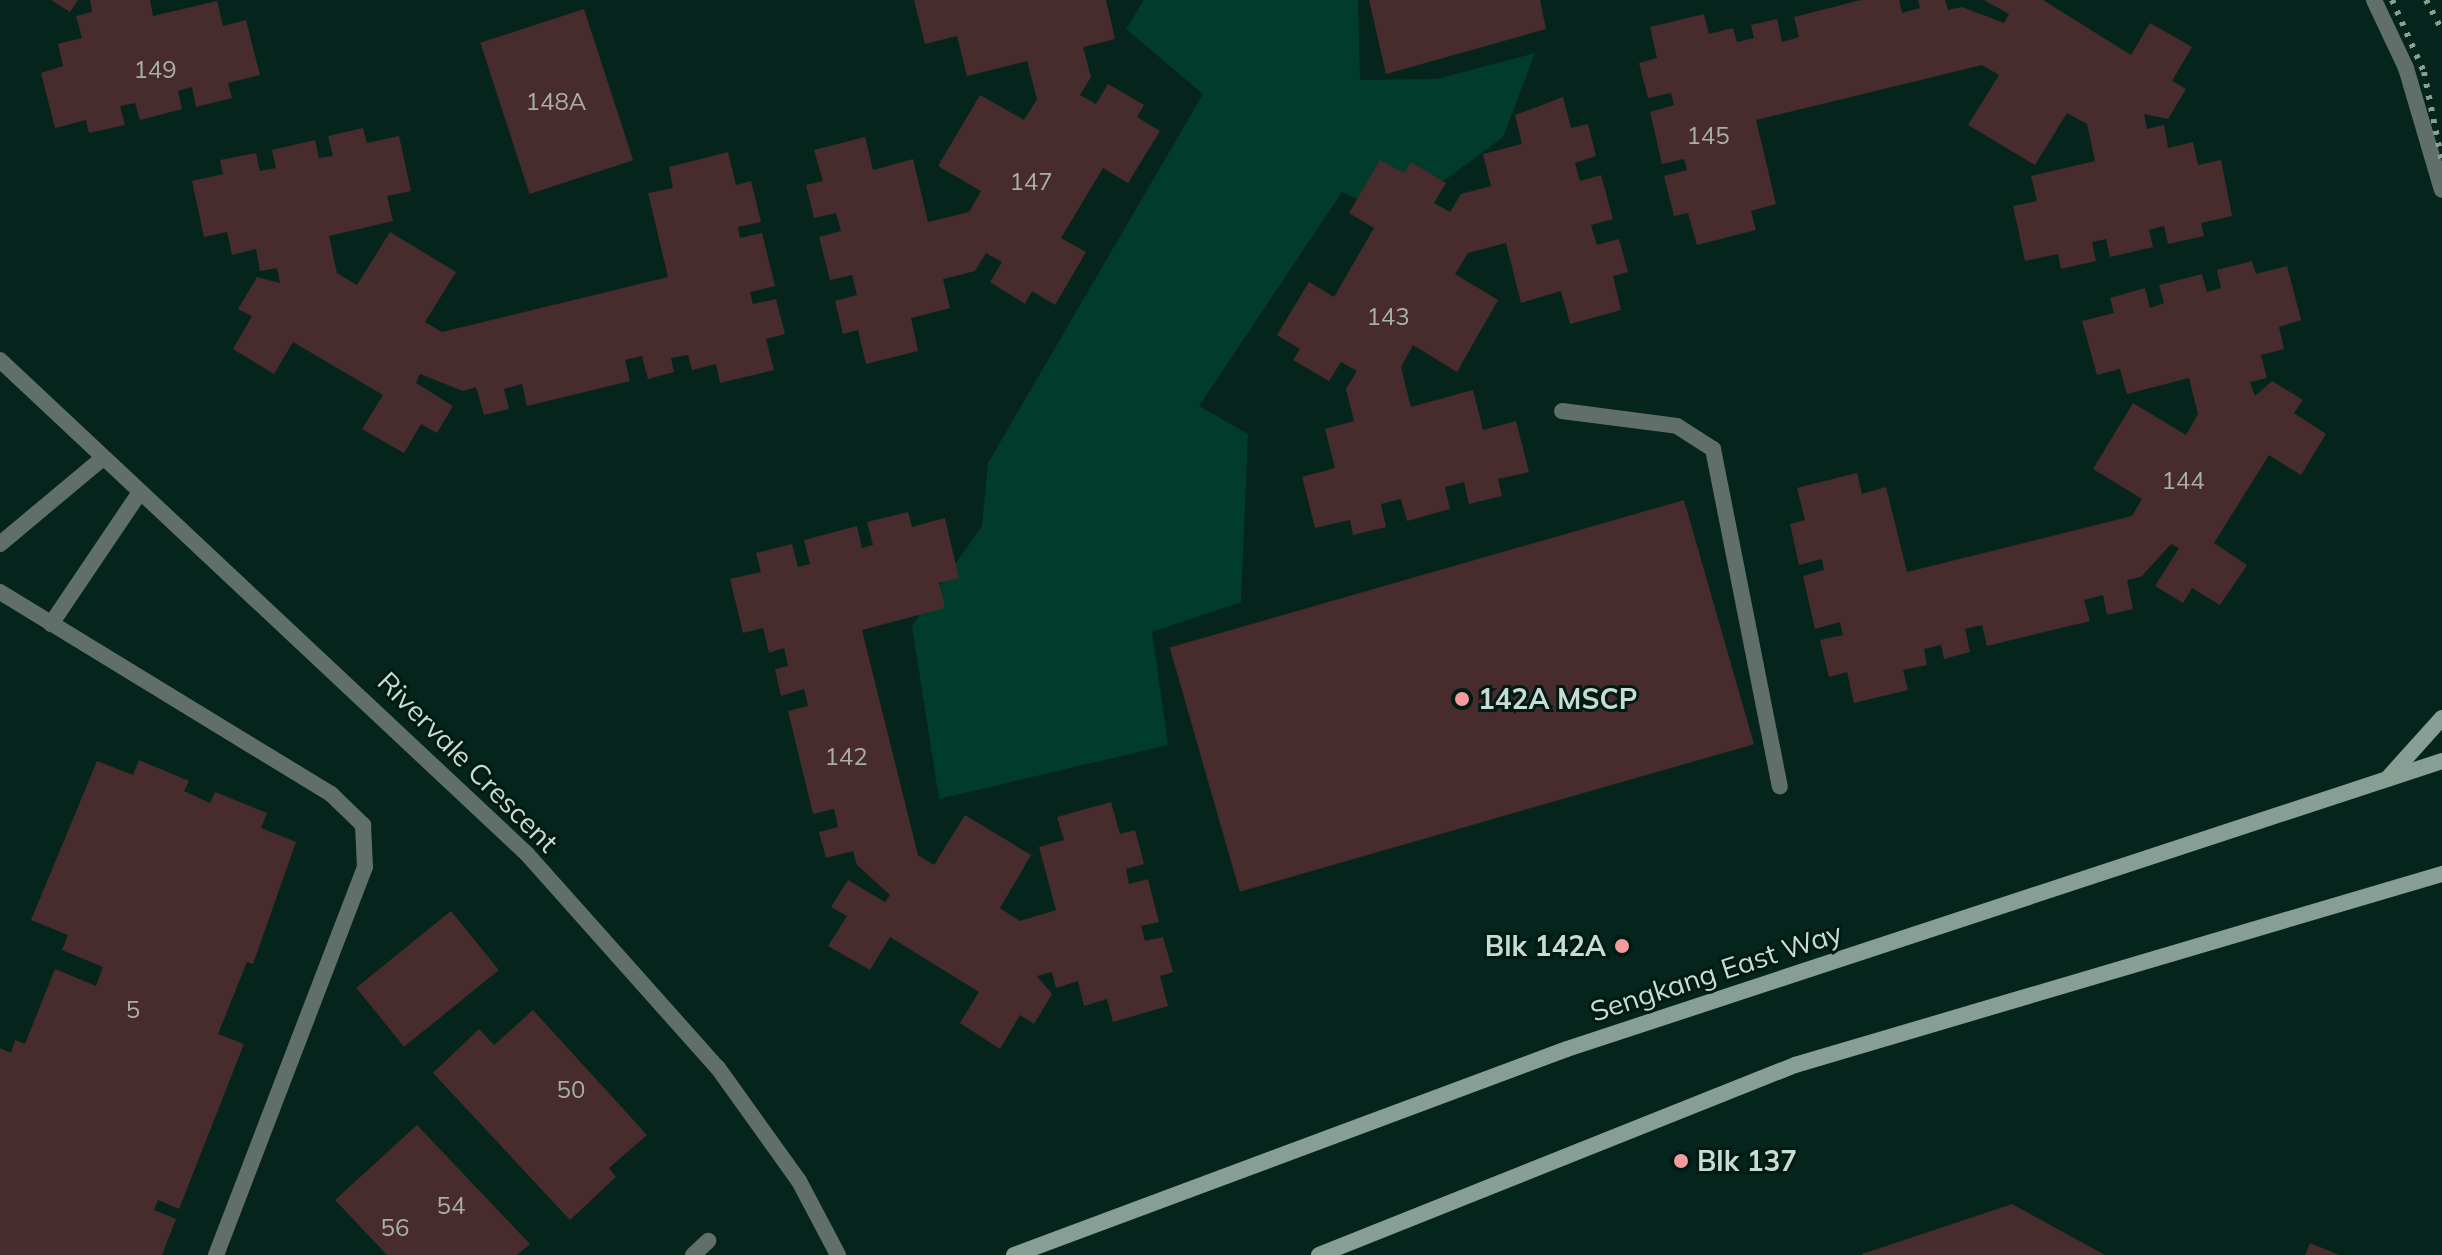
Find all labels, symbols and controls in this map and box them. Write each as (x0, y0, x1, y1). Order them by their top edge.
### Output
house number: 149 (133, 56, 177, 84)
house number: 148A (526, 88, 586, 116)
house number: 145 (1686, 122, 1730, 150)
house number: 147 (1009, 168, 1053, 196)
house number: 143 (1366, 303, 1410, 331)
house number: 144 (2161, 467, 2205, 495)
street label: Rivervale Crescent (371, 665, 565, 859)
place label: 142A MSCP (1478, 682, 1637, 716)
marker: 142A MSCP (1453, 690, 1471, 708)
house number: 142 (824, 743, 868, 771)
street label: Sengkang East Way (1586, 915, 1846, 1029)
place label: Blk 142A (1485, 929, 1606, 963)
marker: Blk 142A (1613, 937, 1631, 955)
house number: 5 (126, 996, 140, 1024)
house number: 50 (557, 1076, 585, 1104)
place label: Blk 137 (1697, 1144, 1797, 1178)
marker: Blk 137 (1672, 1152, 1690, 1170)
house number: 54 (437, 1192, 465, 1220)
house number: 56 (381, 1214, 409, 1242)

